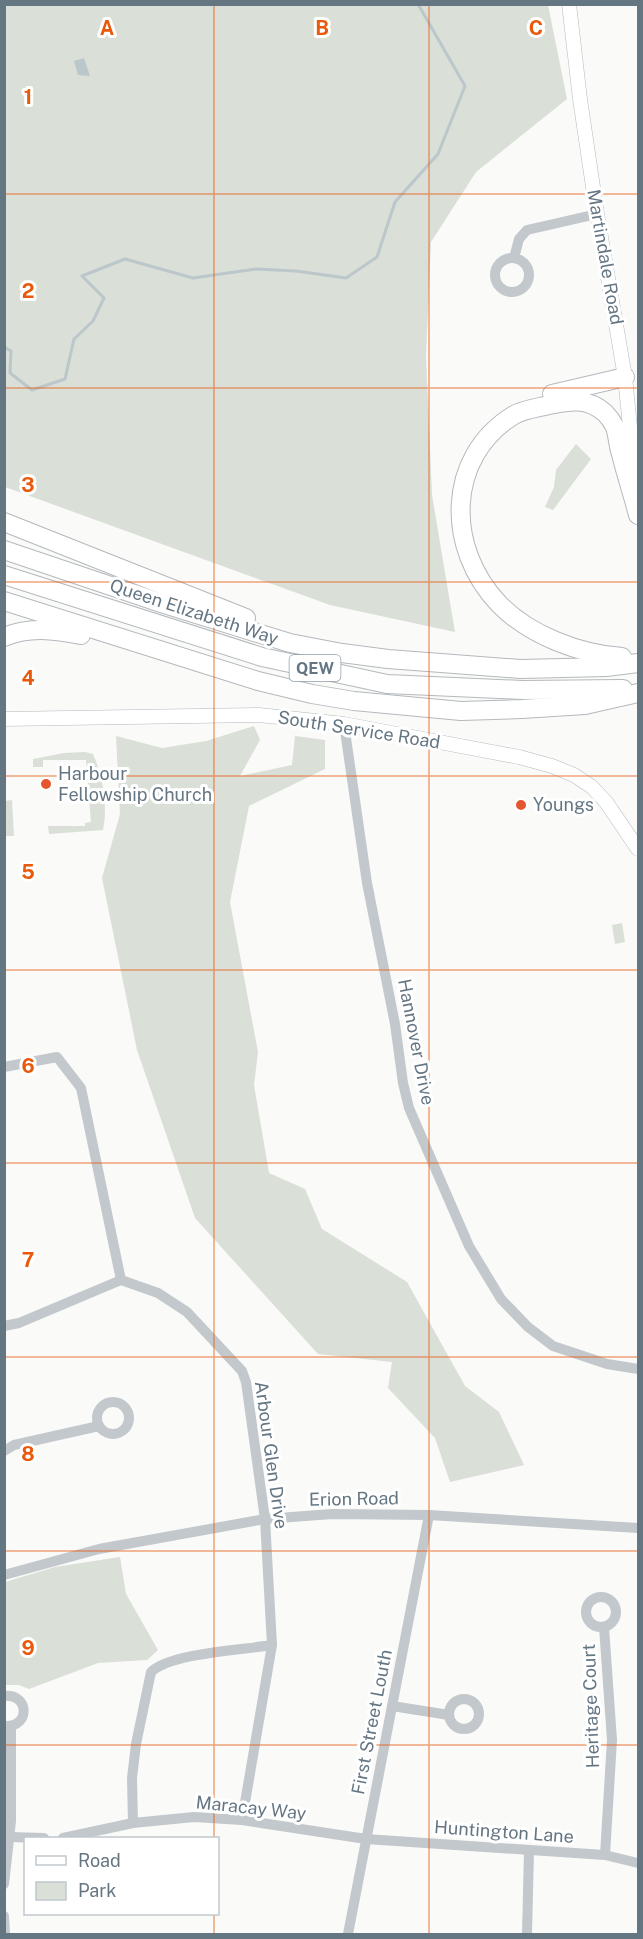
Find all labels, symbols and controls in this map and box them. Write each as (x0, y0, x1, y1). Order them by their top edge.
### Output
text: A (100, 16, 114, 40)
text: B (315, 16, 329, 40)
text: C (529, 16, 543, 40)
text: 1 (24, 85, 32, 109)
street label: Martindale Road (583, 187, 628, 326)
text: 2 (22, 279, 34, 303)
text: 3 (21, 473, 35, 497)
street label: Queen Elizabeth Way (107, 574, 281, 649)
road number: QEW (290, 655, 340, 681)
text: 4 (21, 666, 35, 690)
street label: South Service Road (276, 706, 442, 753)
place label: Harbour Fellowship Church (58, 763, 212, 805)
marker: Harbour Fellowship Church (39, 777, 53, 791)
place label: Youngs (533, 794, 594, 815)
marker: Youngs (514, 798, 528, 812)
text: 5 (21, 860, 35, 884)
street label: Hannover Drive (394, 977, 439, 1107)
text: 6 (21, 1054, 35, 1078)
text: 7 (22, 1248, 34, 1272)
street label: Arbour Glen Drive (251, 1380, 292, 1530)
text: 8 (21, 1442, 35, 1466)
street label: Erion Road (309, 1487, 399, 1510)
text: 9 (21, 1636, 35, 1660)
street label: Heritage Court (578, 1643, 603, 1769)
street label: First Street Louth (347, 1648, 396, 1796)
street label: Maracay Way (195, 1791, 308, 1824)
street label: Huntington Lane (434, 1816, 575, 1847)
legend (24, 1837, 219, 1915)
text: Road (78, 1850, 121, 1871)
text: Park (78, 1880, 116, 1901)

